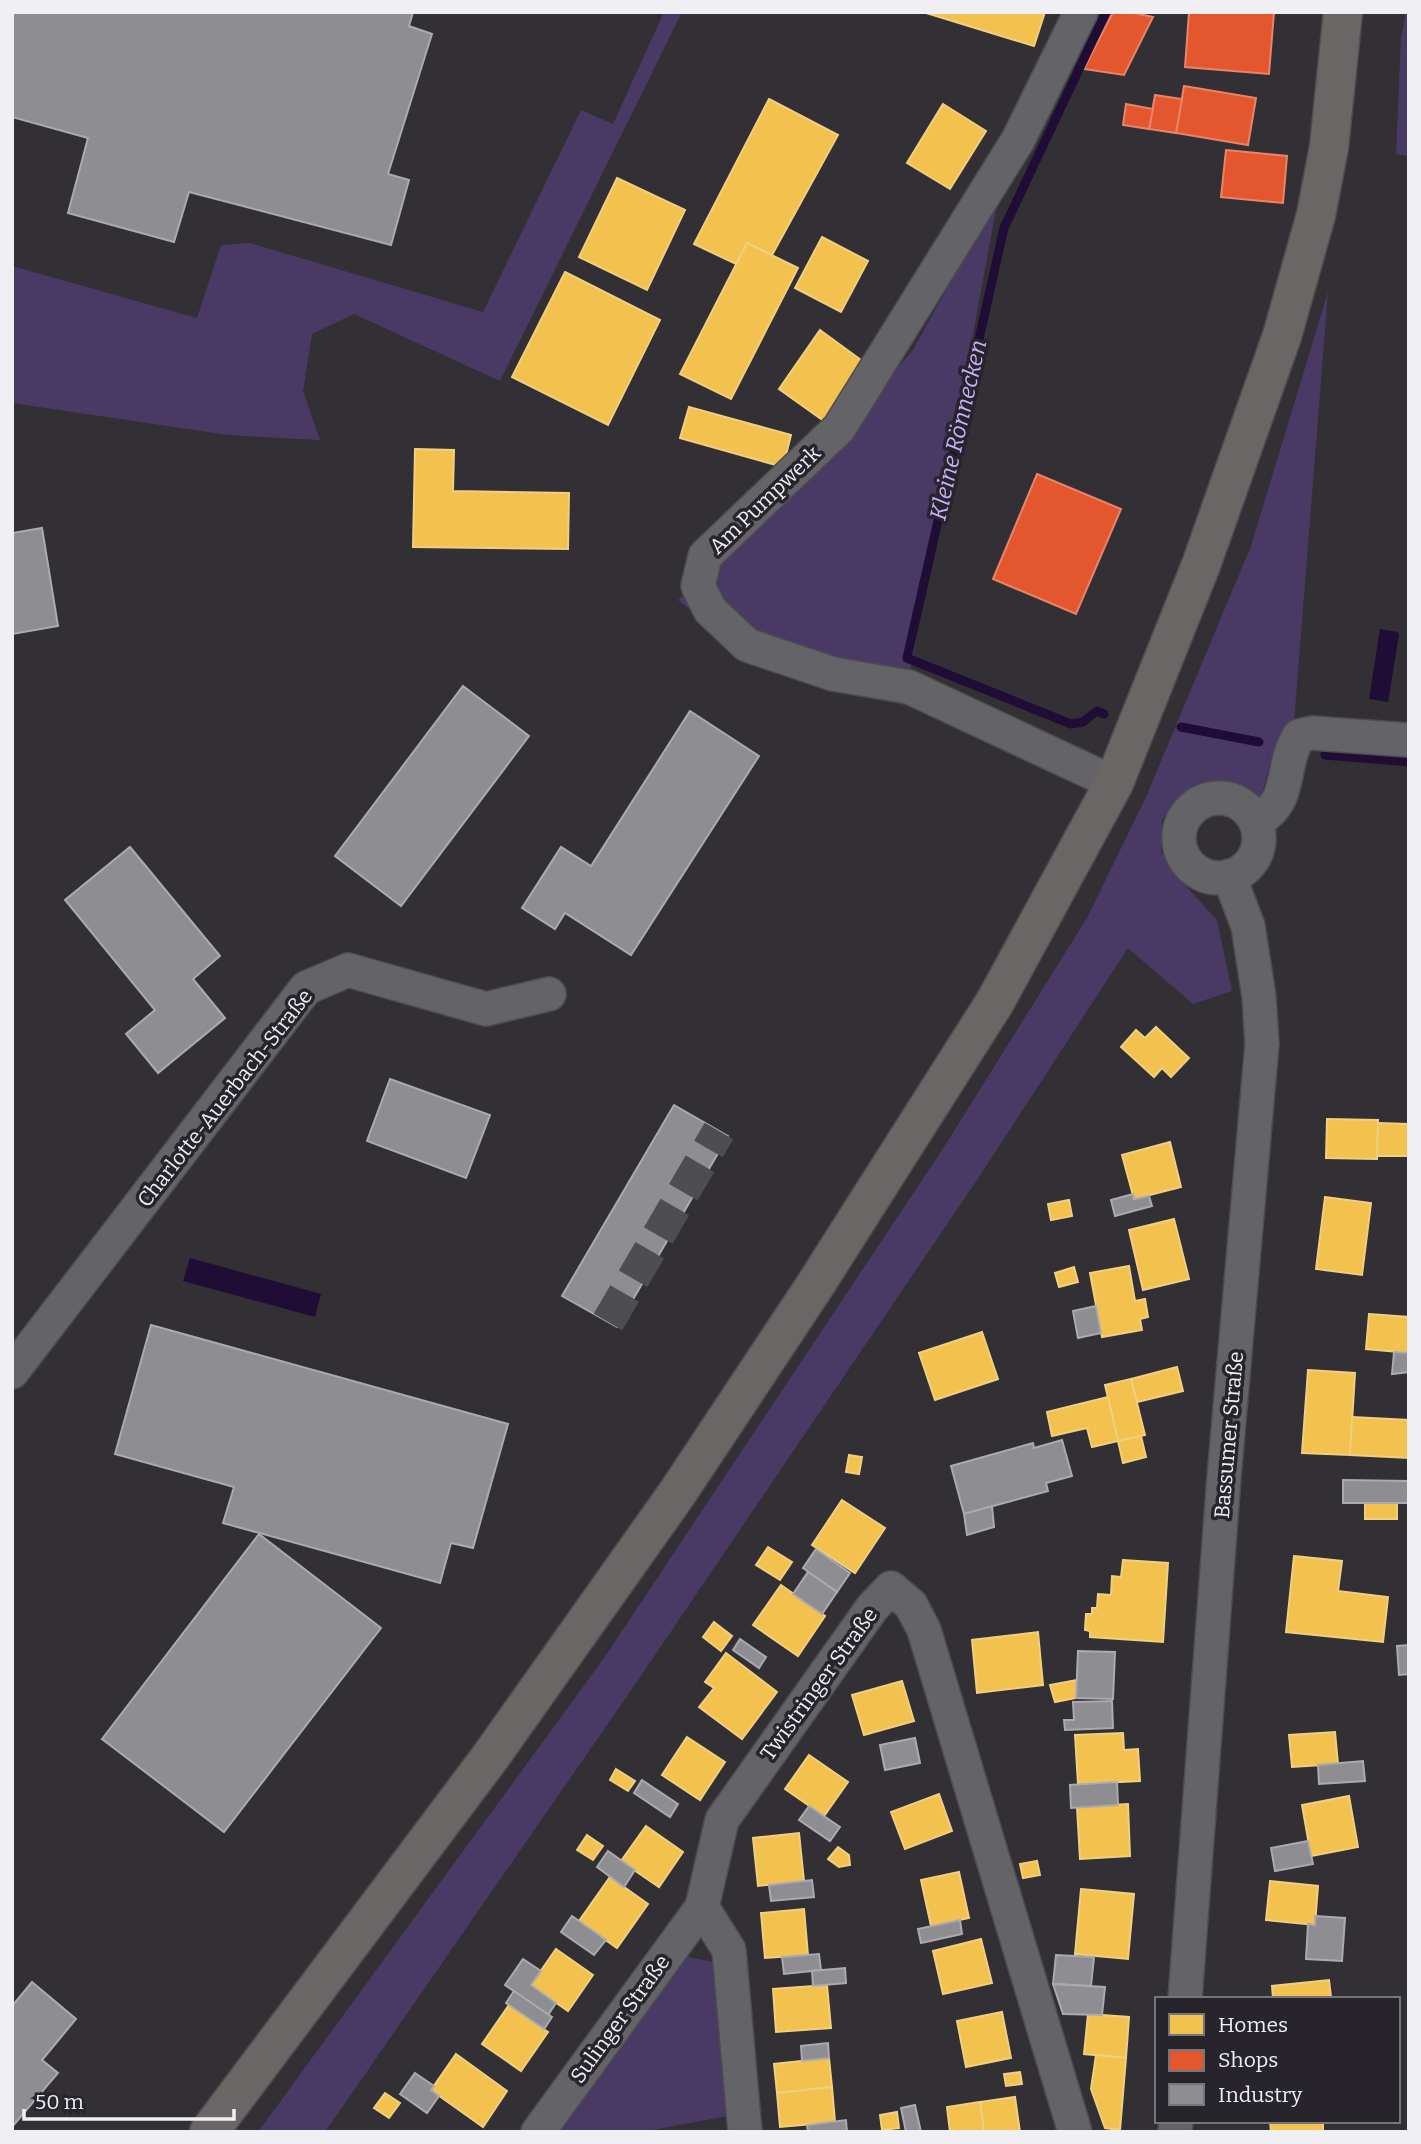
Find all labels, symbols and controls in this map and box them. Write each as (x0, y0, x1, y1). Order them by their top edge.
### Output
water label: Kleine Rönnecken (924, 337, 992, 523)
street label: Am Pumpwerk (704, 440, 826, 560)
street label: Charlotte-Auerbach-Straße (132, 984, 318, 1212)
street label: Bassumer Straße (1209, 1350, 1249, 1520)
street label: Twistringer Straße (755, 1603, 883, 1765)
street label: Sulinger Straße (565, 1950, 675, 2088)
legend (1155, 1997, 1400, 2123)
text: Homes (1218, 2012, 1288, 2038)
text: Shops (1218, 2047, 1278, 2073)
scale bar (24, 2078, 234, 2122)
text: Industry (1218, 2082, 1303, 2108)
text: 50 m (35, 2089, 84, 2115)

